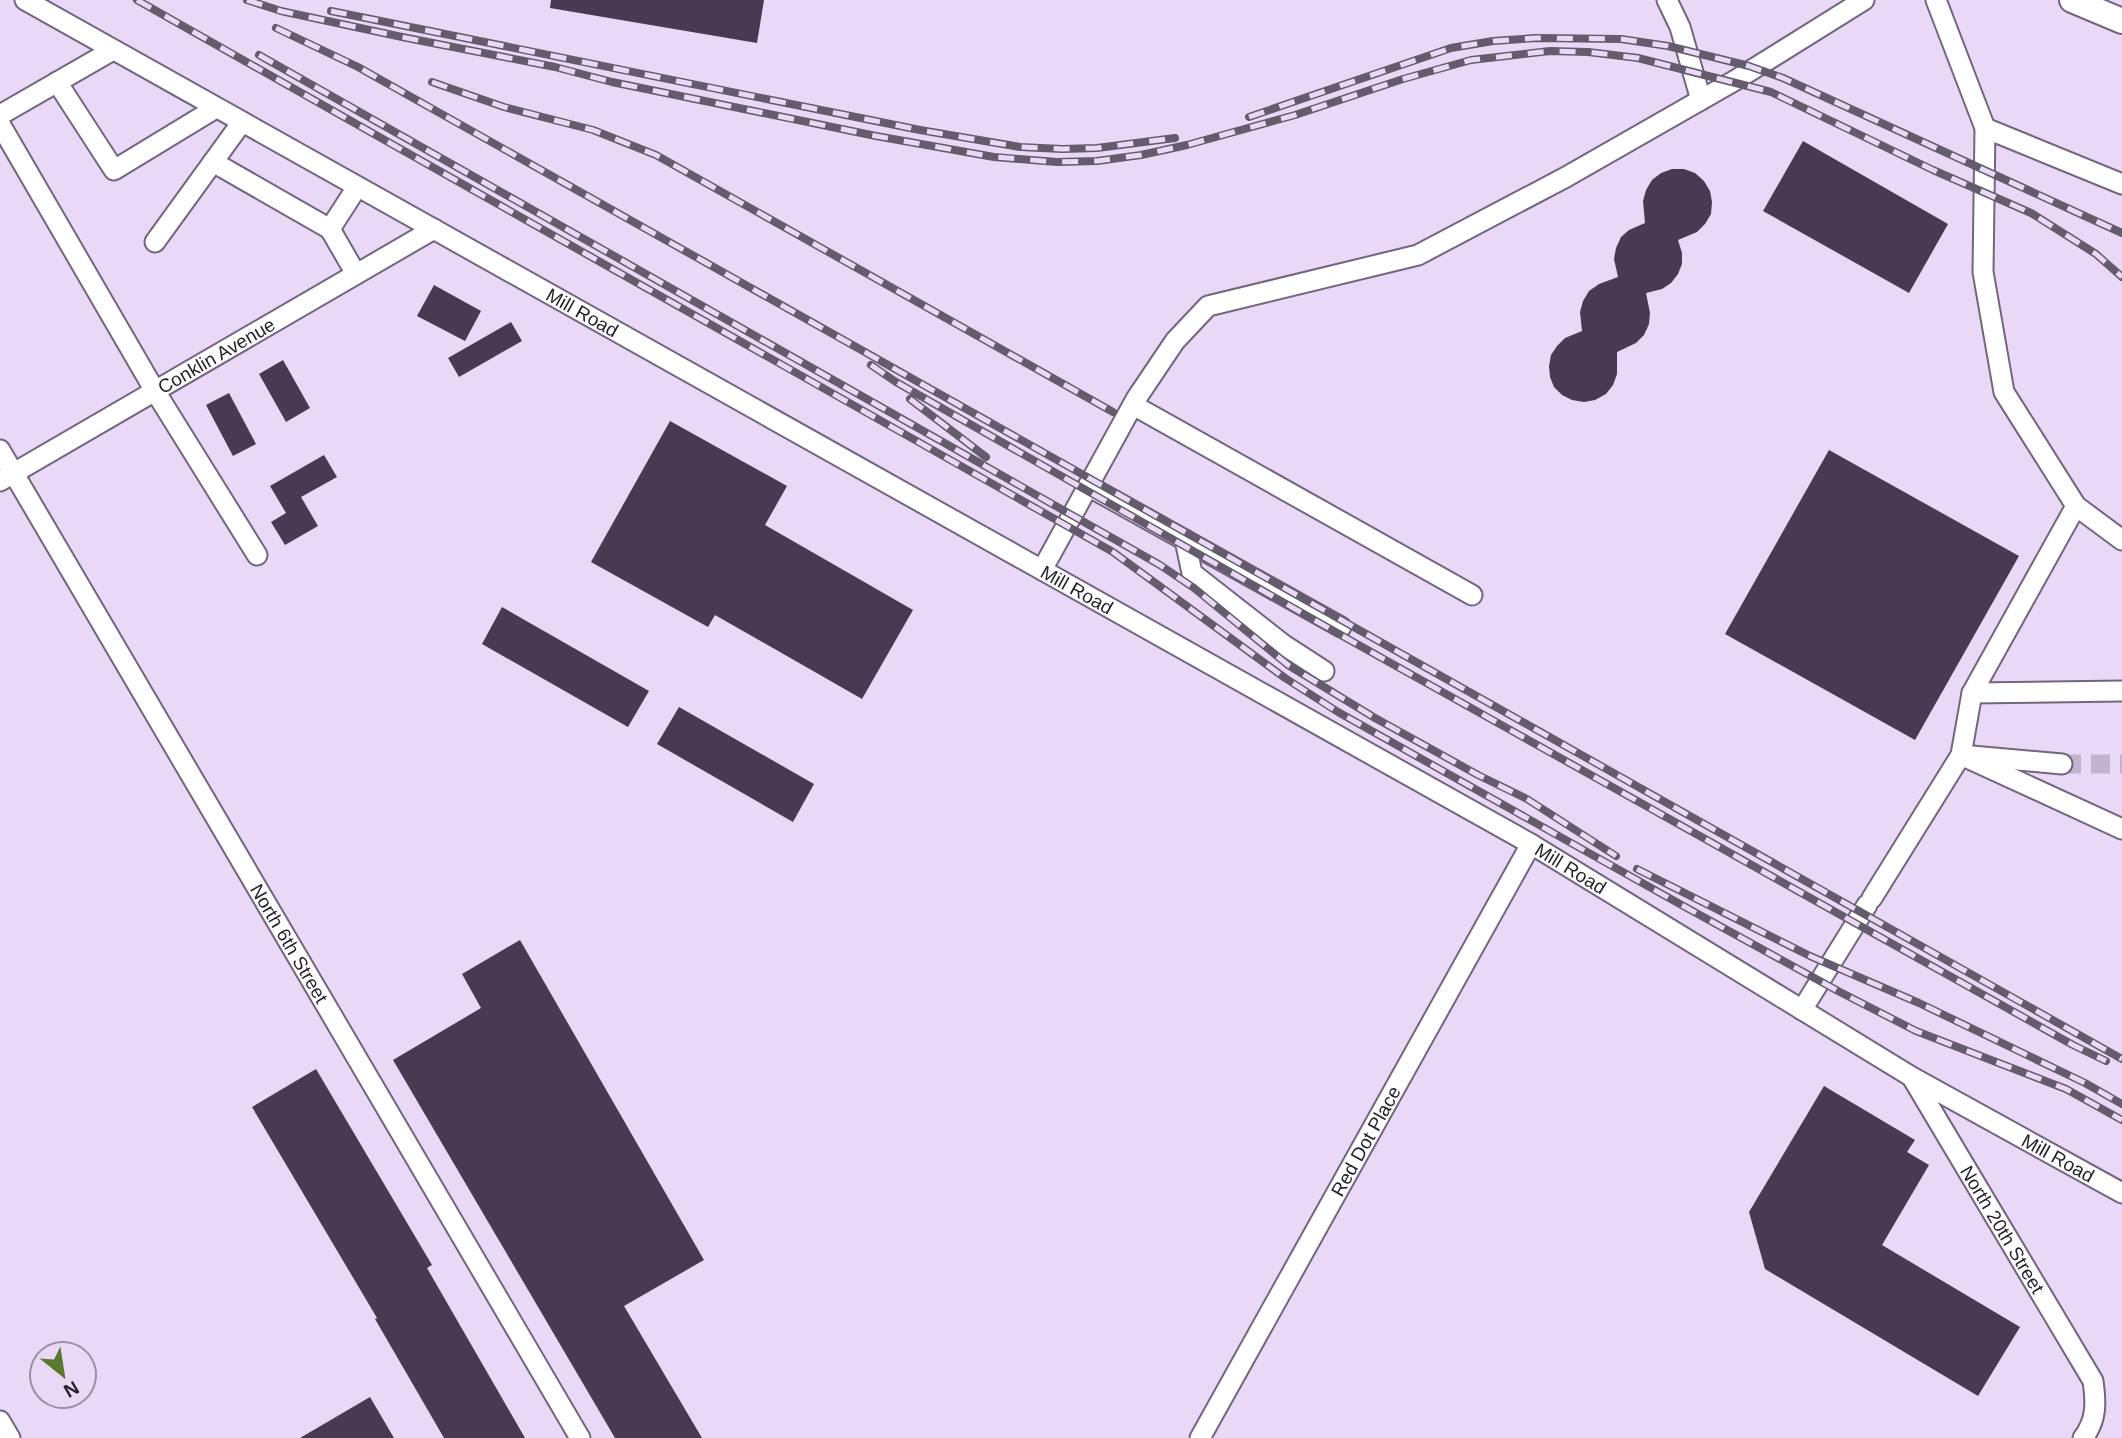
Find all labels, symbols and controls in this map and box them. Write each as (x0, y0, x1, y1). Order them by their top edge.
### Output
street label: Mill Road (542, 284, 622, 341)
street label: Conklin Avenue (154, 314, 279, 398)
street label: Mill Road (1037, 561, 1117, 619)
street label: Mill Road (1531, 839, 1610, 898)
street label: North 6th Street (246, 880, 333, 1007)
street label: Red Dot Place (1327, 1083, 1405, 1200)
street label: Mill Road (2018, 1130, 2098, 1187)
street label: North 20th Street (1956, 1162, 2049, 1298)
north arrow (28, 1340, 98, 1410)
text: N (60, 1377, 82, 1402)

